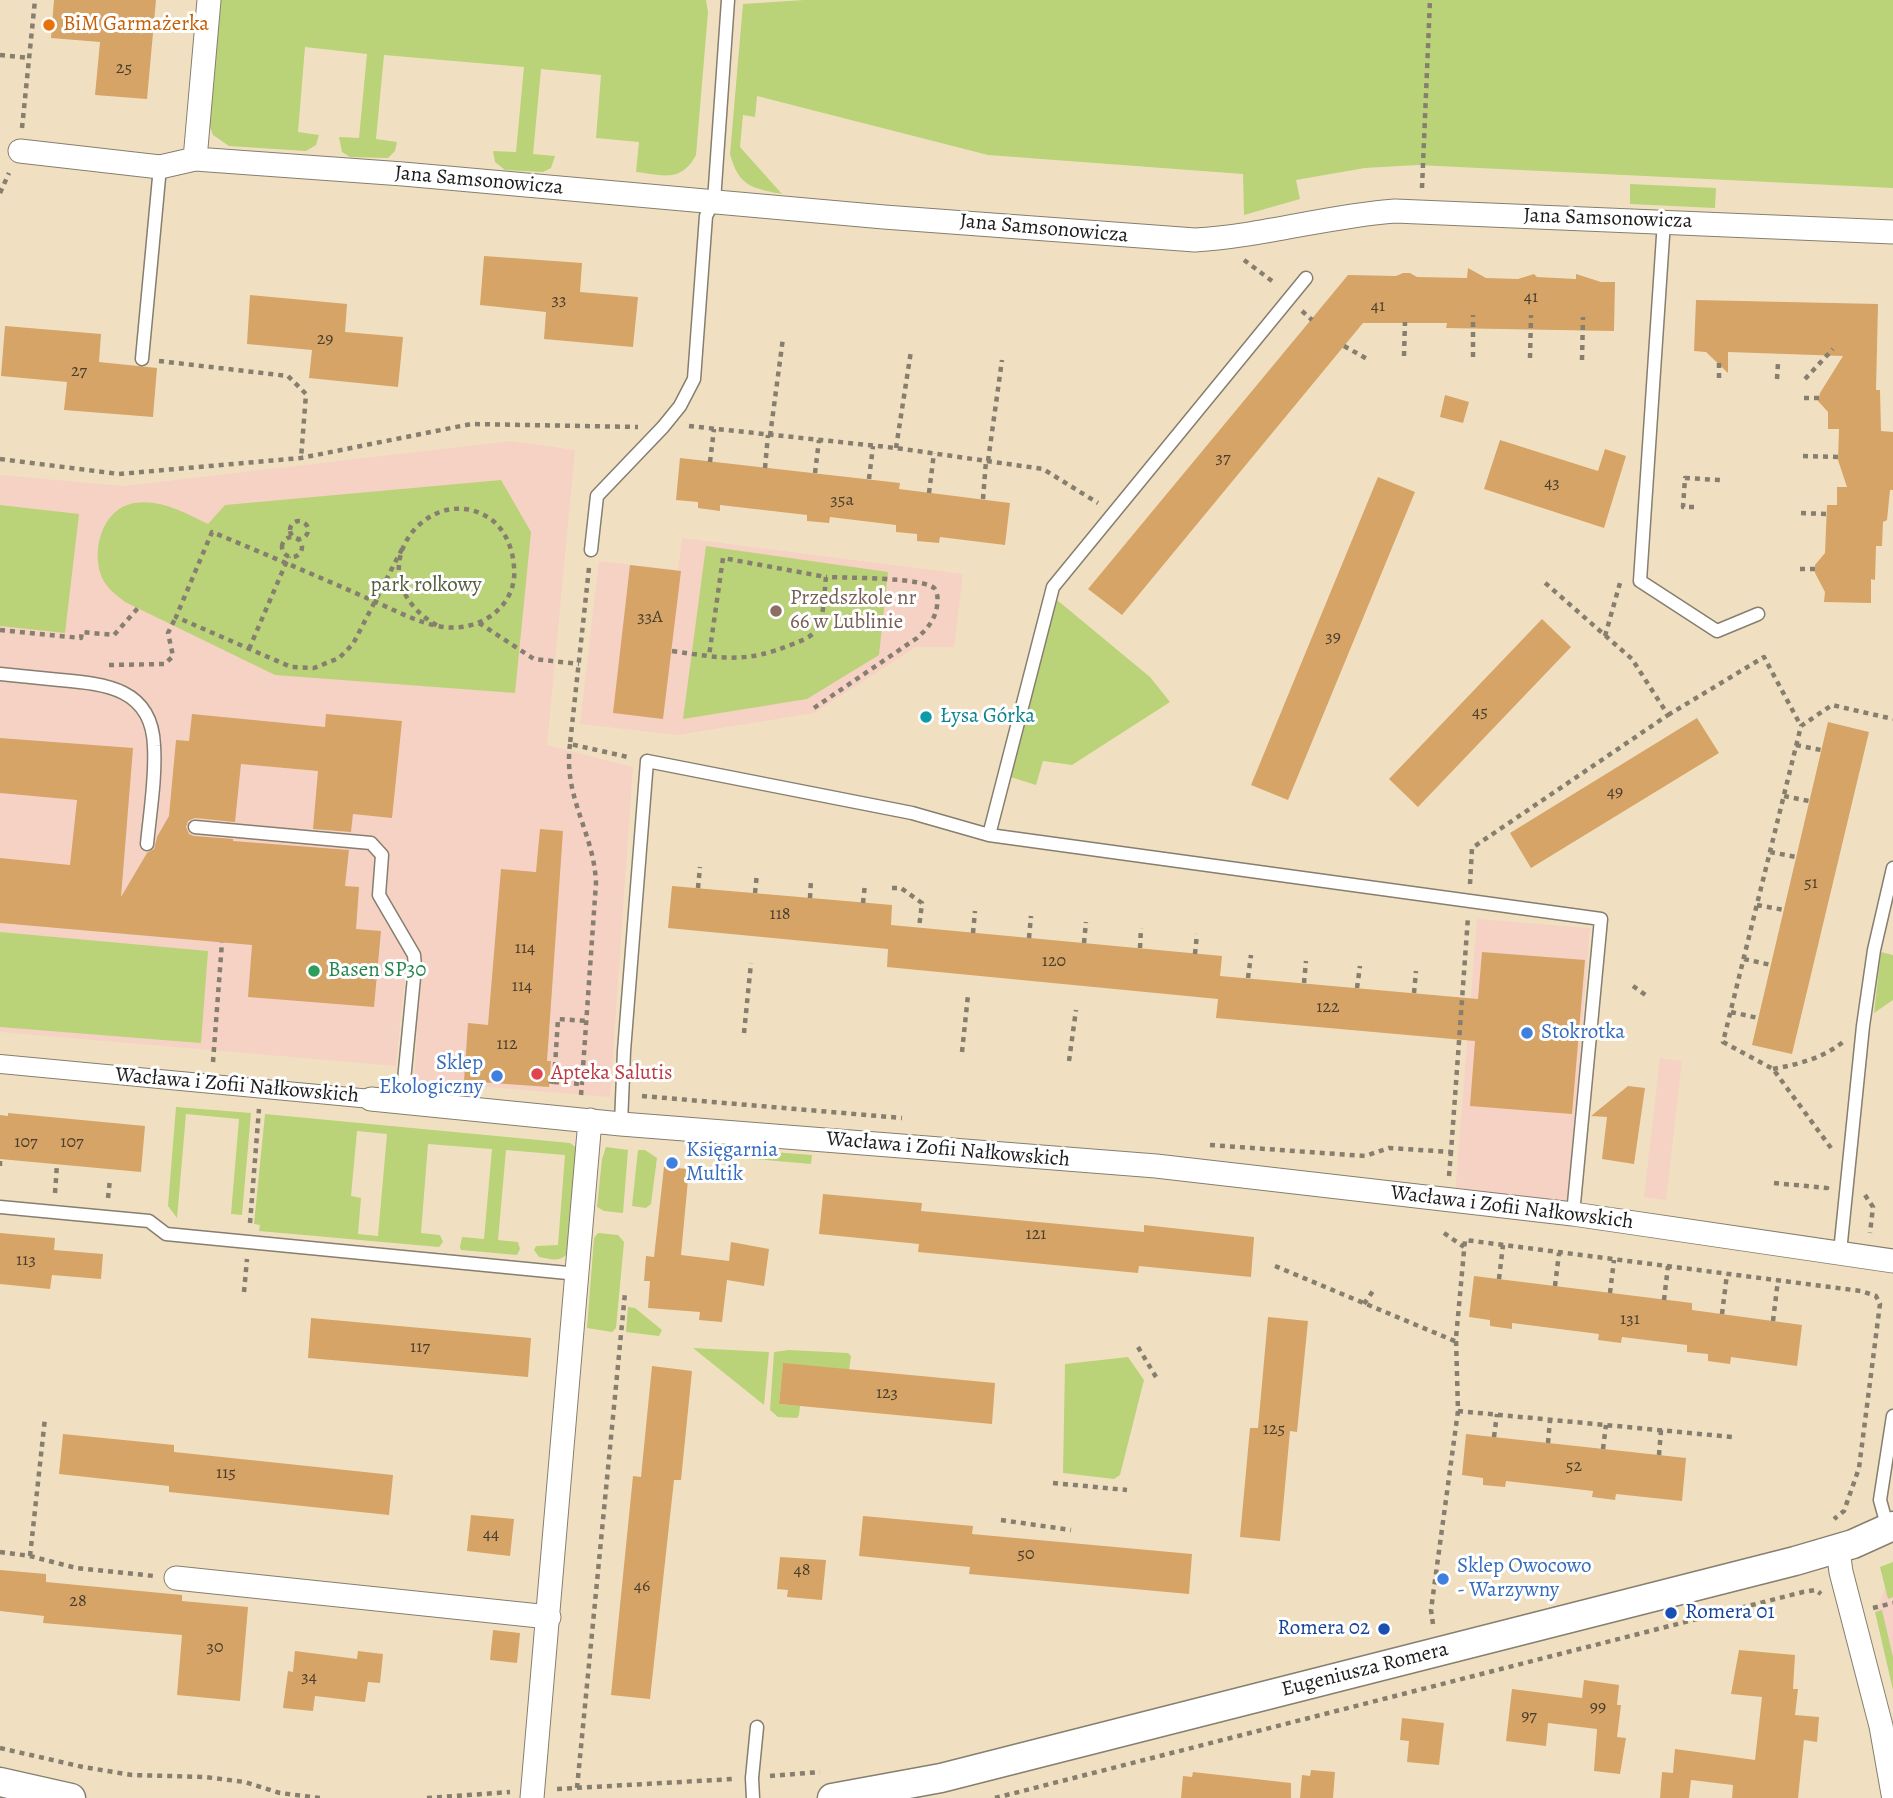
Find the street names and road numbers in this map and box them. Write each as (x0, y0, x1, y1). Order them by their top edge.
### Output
street label: Jana Samsonowicza (394, 161, 564, 201)
street label: Jana Samsonowicza (1523, 203, 1693, 235)
street label: Jana Samsonowicza (959, 209, 1129, 249)
street label: Wacława i Zofii Nałkowskich (114, 1063, 360, 1109)
street label: Wacława i Zofii Nałkowskich (825, 1127, 1071, 1173)
street label: Wacława i Zofii Nałkowskich (1389, 1181, 1635, 1235)
street label: Eugeniusza Romera (1279, 1637, 1451, 1703)

